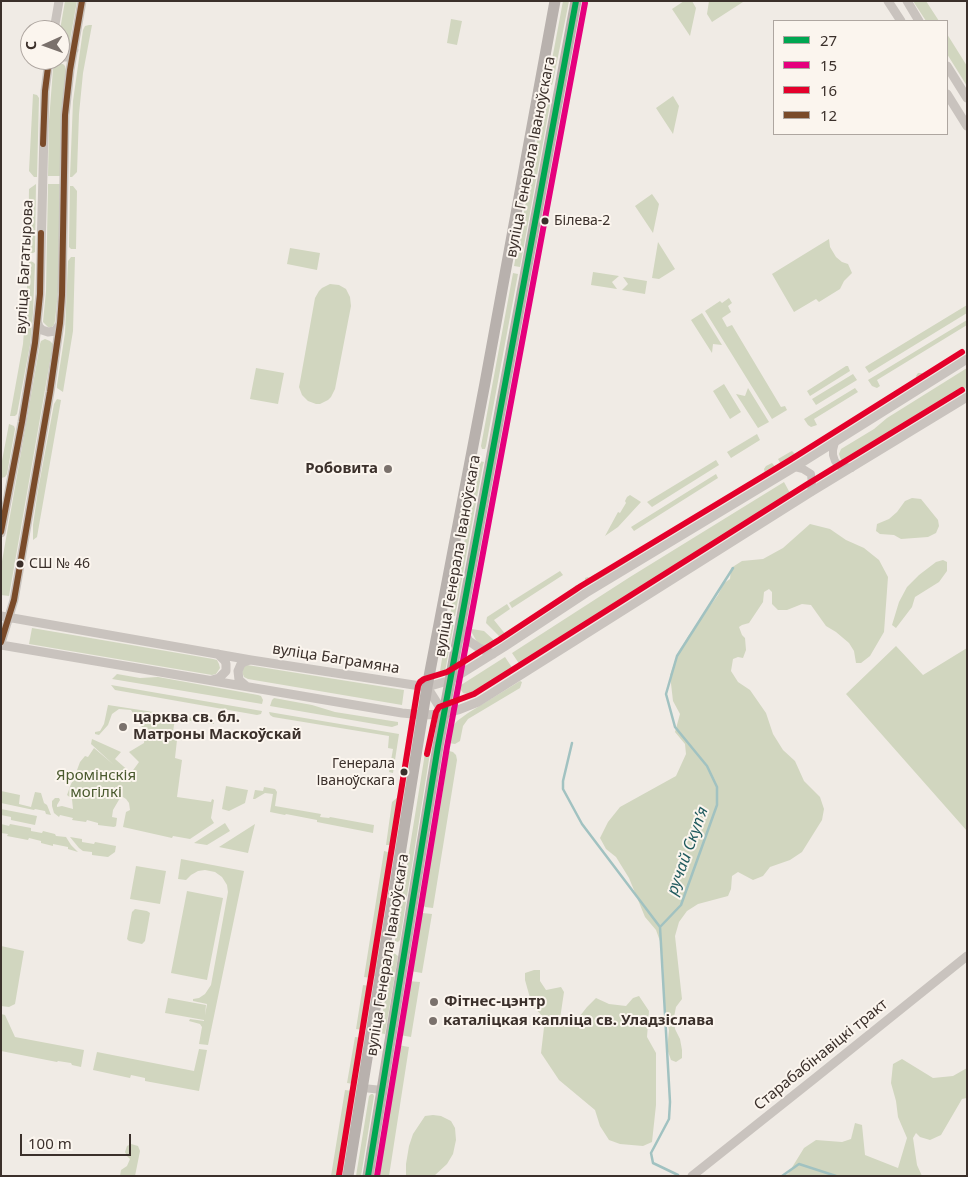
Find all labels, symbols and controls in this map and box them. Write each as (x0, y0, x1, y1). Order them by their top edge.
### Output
north arrow (20, 20, 70, 70)
legend (773, 20, 948, 135)
text: 27 (820, 30, 837, 50)
text: С (21, 41, 40, 50)
street label: вуліца Генерала Іваноўскага (503, 55, 559, 259)
text: 15 (820, 55, 837, 75)
text: 16 (820, 80, 837, 100)
text: 12 (820, 105, 837, 125)
street label: вуліца Багатырова (12, 199, 38, 335)
place label: Білева-2 (554, 213, 610, 229)
marker: Білева-2 (540, 216, 550, 226)
street label: вуліца Генерала Іваноўскага (431, 454, 485, 658)
place label: Робовита (305, 460, 378, 478)
marker: Робовита (382, 463, 394, 475)
place label: СШ № 46 (29, 556, 90, 572)
marker: СШ № 46 (15, 559, 25, 569)
street label: вуліца Баграмяна (271, 640, 401, 678)
place label: царква св. бл. Матроны Маскоўскай (133, 709, 302, 744)
marker: царква св. бл. Матроны Маскоўскай (117, 721, 129, 733)
place label: Генерала Іваноўскага (316, 756, 395, 789)
park label: Яромінскія могілкі (56, 767, 136, 802)
marker: Генерала Іваноўскага (399, 767, 409, 777)
water label: ручай Скупʼя (663, 804, 713, 898)
street label: вуліца Генерала Іваноўскага (363, 852, 413, 1058)
place label: Фітнес-цэнтр (444, 993, 546, 1011)
marker: Фітнес-цэнтр (428, 996, 440, 1008)
street label: Старабабінавіцкі тракт (751, 996, 891, 1114)
place label: каталіцкая капліца св. Уладзіслава (443, 1012, 714, 1030)
marker: каталіцкая капліца св. Уладзіслава (427, 1015, 439, 1027)
scale bar (22, 1124, 134, 1156)
text: 100 m (28, 1133, 72, 1153)

